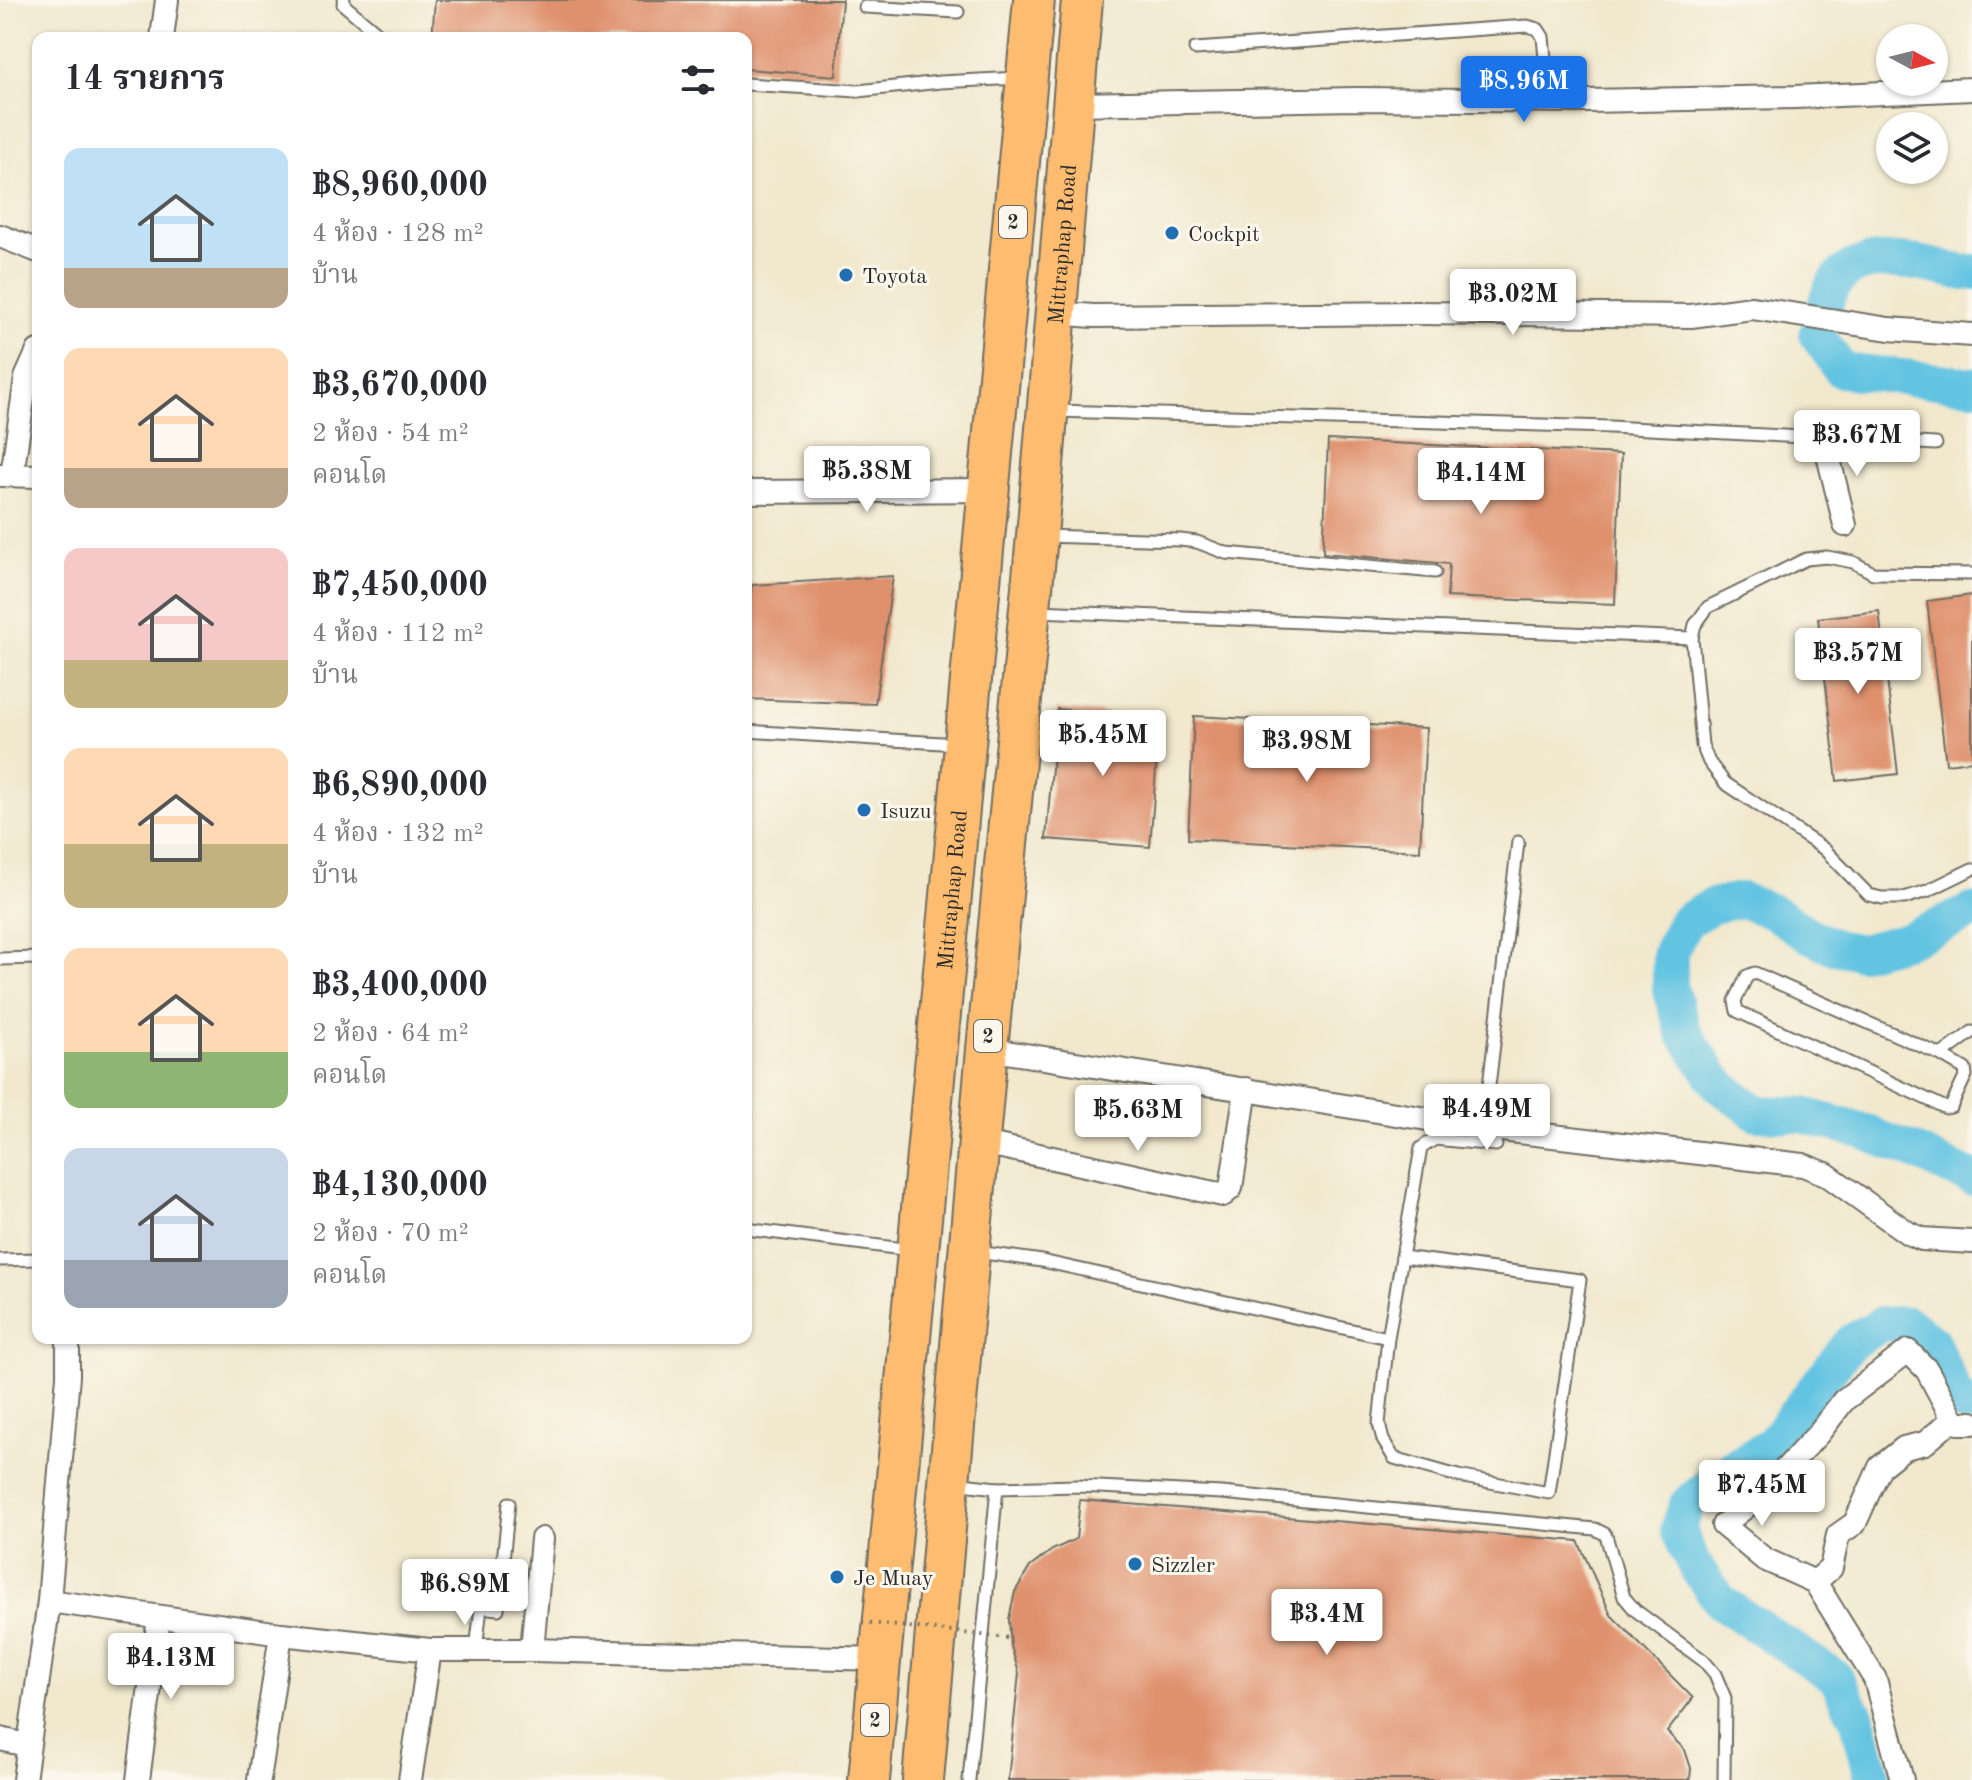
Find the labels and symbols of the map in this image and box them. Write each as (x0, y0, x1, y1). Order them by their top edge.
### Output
north arrow (1876, 24, 1948, 96)
pin: ฿8.96M (1459, 56, 1589, 124)
street label: Mittraphap Road (1046, 163, 1081, 325)
road number: 2 (999, 206, 1027, 238)
marker: Cockpit (1163, 224, 1181, 242)
place label: Cockpit (1188, 224, 1260, 246)
marker: Toyota (837, 266, 855, 284)
place label: Toyota (862, 266, 927, 288)
pin: ฿3.02M (1448, 269, 1578, 337)
pin: ฿3.67M (1792, 410, 1922, 478)
pin: ฿5.38M (802, 446, 932, 514)
pin: ฿4.14M (1416, 448, 1546, 516)
pin: ฿3.57M (1793, 628, 1923, 696)
pin: ฿5.45M (1038, 710, 1168, 778)
pin: ฿3.98M (1242, 716, 1372, 784)
marker: Isuzu (855, 801, 873, 819)
place label: Isuzu (880, 801, 932, 823)
street label: Mittraphap Road (935, 809, 972, 971)
road number: 2 (974, 1020, 1002, 1052)
pin: ฿4.49M (1422, 1084, 1552, 1152)
pin: ฿5.63M (1073, 1085, 1203, 1153)
pin: ฿7.45M (1697, 1460, 1827, 1528)
marker: Sizzler (1126, 1555, 1144, 1573)
place label: Sizzler (1151, 1555, 1215, 1577)
pin: ฿6.89M (400, 1559, 530, 1627)
marker: Je Muay (828, 1568, 846, 1586)
place label: Je Muay (853, 1568, 934, 1590)
pin: ฿3.4M (1271, 1589, 1383, 1657)
pin: ฿4.13M (106, 1633, 236, 1701)
road number: 2 (861, 1704, 889, 1736)

